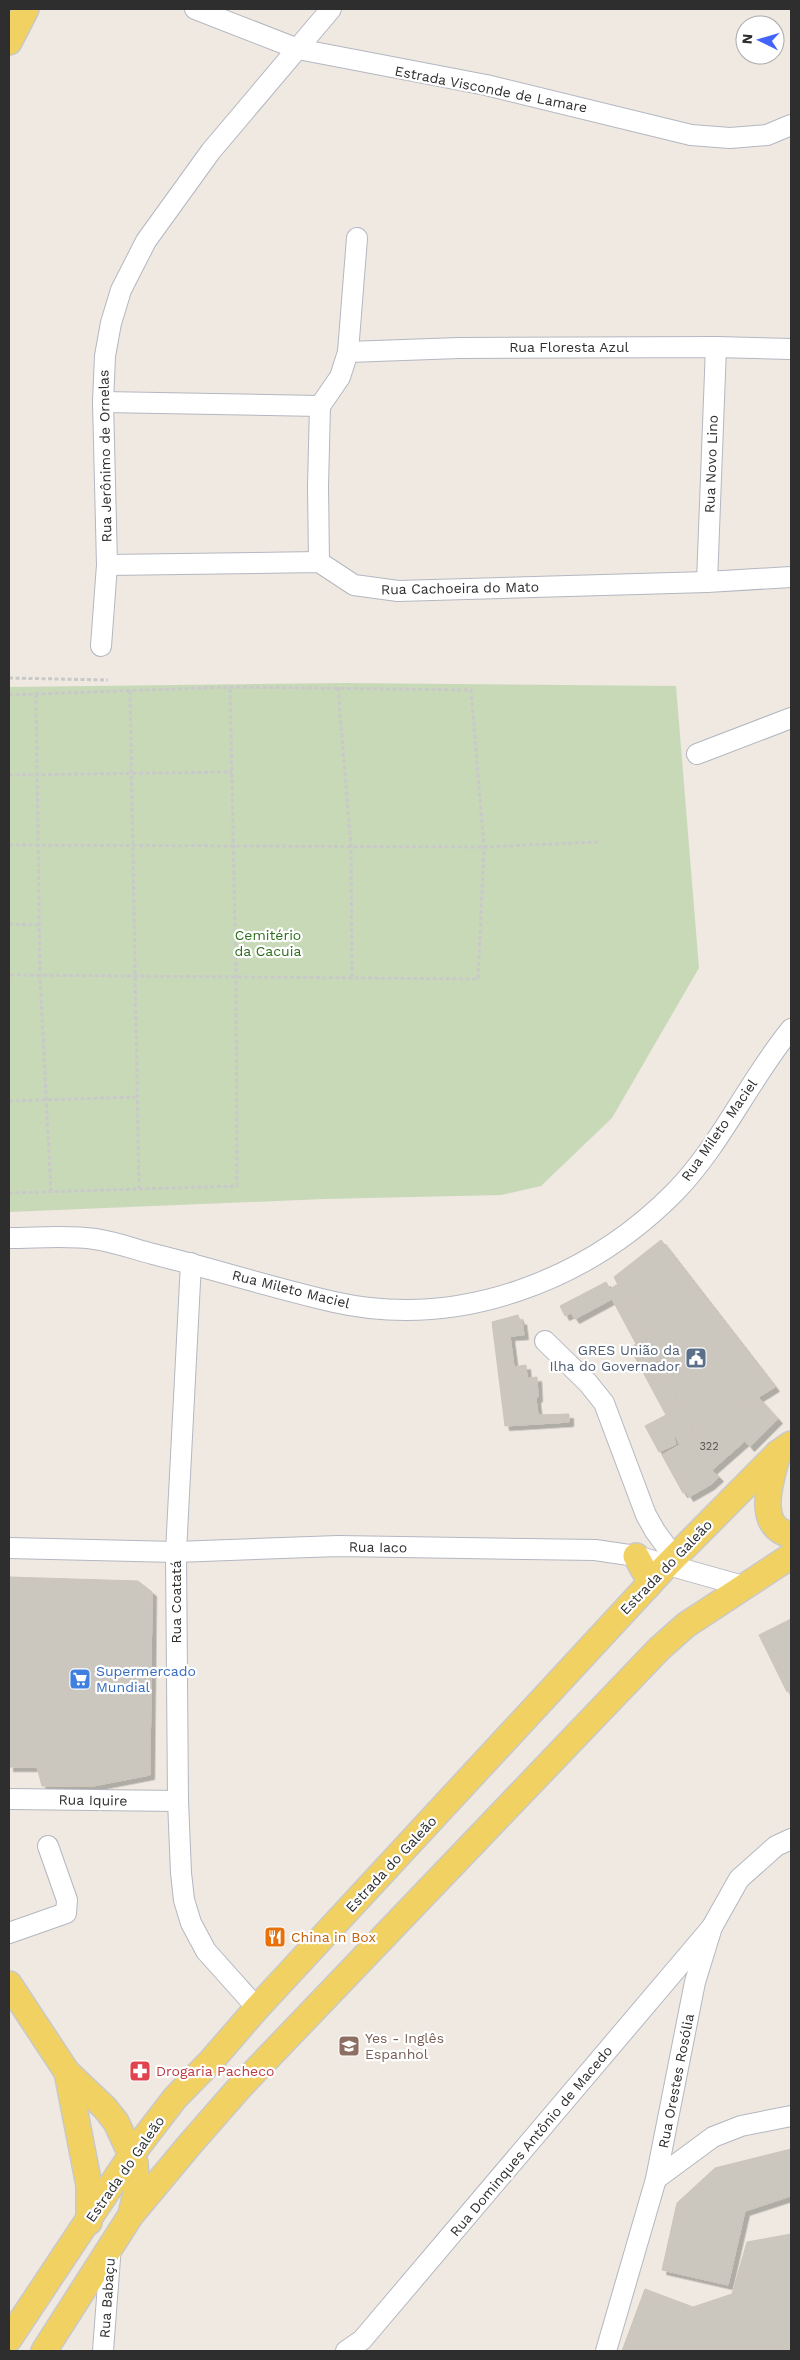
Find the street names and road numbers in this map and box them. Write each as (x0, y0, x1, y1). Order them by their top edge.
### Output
street label: Estrada Visconde de Lamare (393, 62, 589, 116)
street label: Rua Floresta Azul (509, 339, 630, 355)
street label: Rua Jerônimo de Ornelas (95, 370, 115, 542)
street label: Rua Novo Lino (701, 415, 721, 513)
street label: Rua Cachoeira do Mato (381, 579, 539, 597)
street label: Rua Mileto Maciel (678, 1075, 761, 1184)
street label: Rua Mileto Maciel (230, 1267, 352, 1312)
street label: Estrada do Galeão (617, 1516, 715, 1618)
street label: Rua Iaco (349, 1538, 407, 1556)
street label: Rua Coatatá (168, 1560, 184, 1644)
street label: Rua Iquire (58, 1791, 128, 1809)
street label: Estrada do Galeão (342, 1813, 440, 1915)
street label: Rua Orestes Rosólia (655, 2012, 697, 2150)
street label: Rua Dominques Antônio de Macedo (447, 2043, 615, 2239)
street label: Estrada do Galeão (82, 2113, 168, 2225)
street label: Rua Babaçu (96, 2257, 118, 2339)

